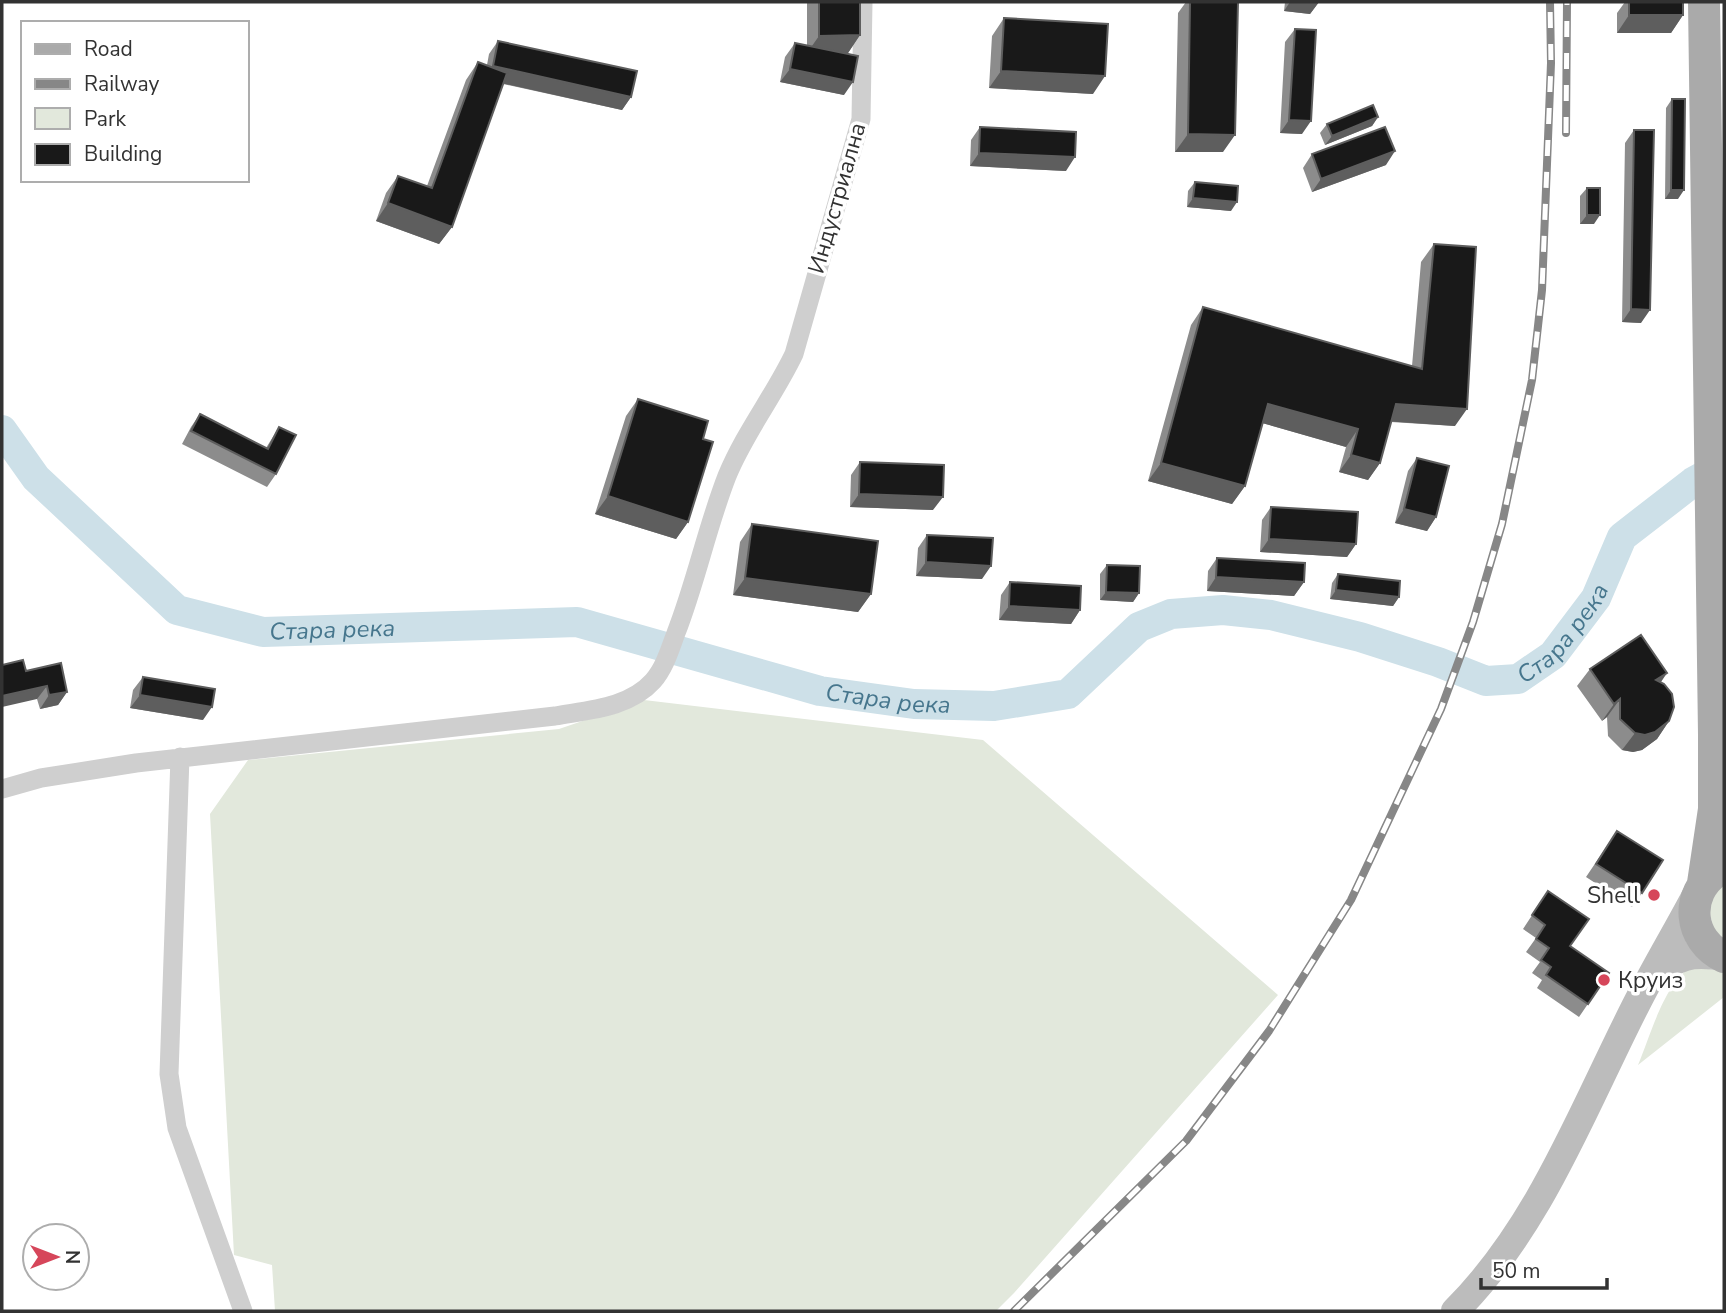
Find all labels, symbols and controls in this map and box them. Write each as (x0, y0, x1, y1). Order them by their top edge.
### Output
legend (21, 21, 248, 182)
text: Road (84, 35, 133, 63)
text: Railway (84, 70, 159, 98)
text: Park (84, 105, 126, 133)
street label: Индустриална (801, 119, 873, 277)
text: Building (84, 140, 162, 168)
water label: Стара река (1510, 579, 1616, 691)
water label: Стара река (269, 612, 396, 648)
water label: Стара река (823, 676, 951, 721)
place label: Shell (1587, 880, 1640, 911)
marker: Shell (1646, 887, 1662, 903)
place label: Круиз (1618, 965, 1683, 996)
marker: Круиз (1596, 972, 1612, 988)
north arrow (21, 1222, 91, 1292)
scale bar (1481, 1246, 1607, 1290)
text: N (59, 1250, 85, 1264)
text: 50 m (1492, 1257, 1541, 1285)

